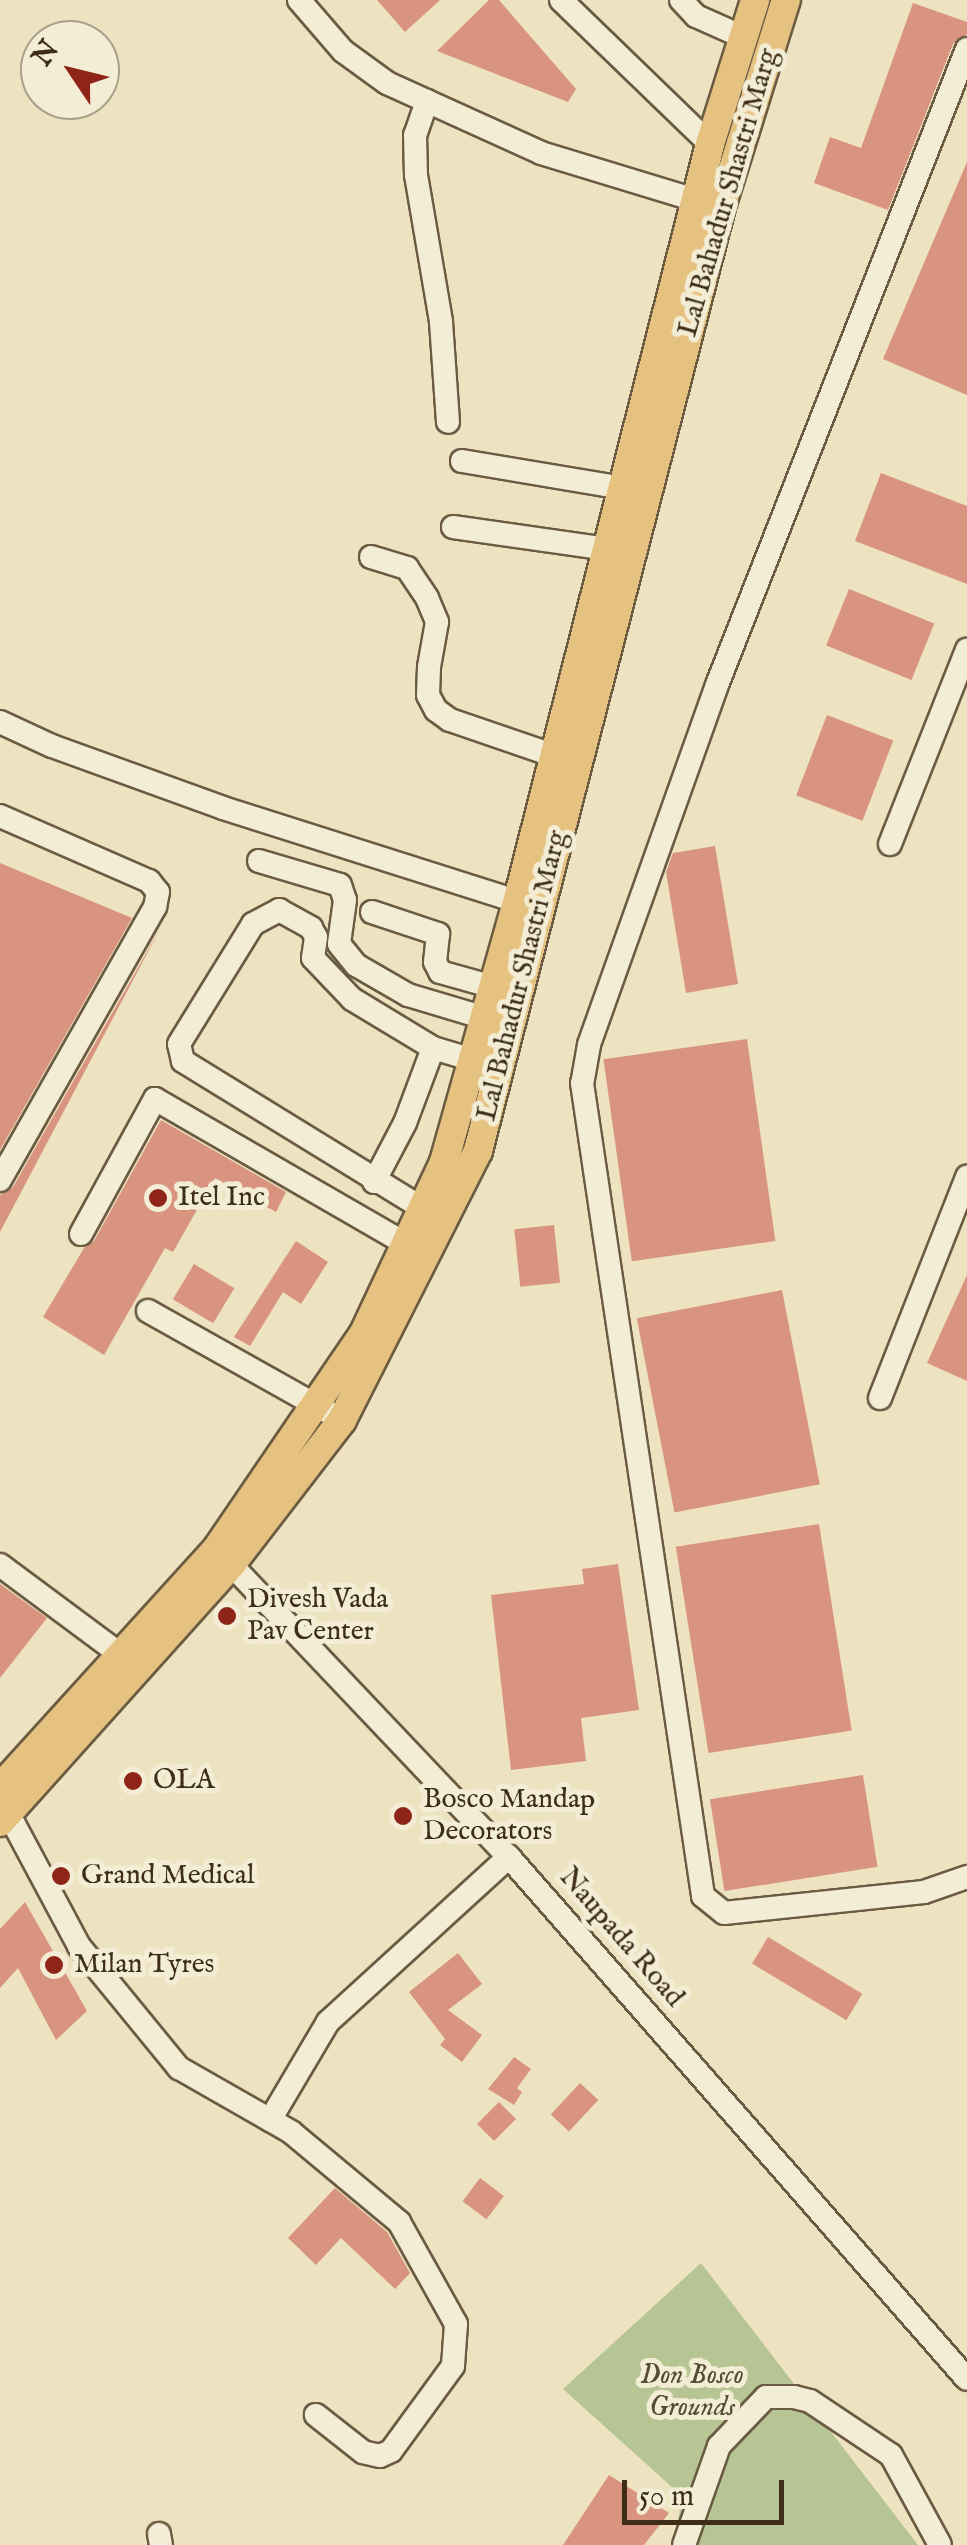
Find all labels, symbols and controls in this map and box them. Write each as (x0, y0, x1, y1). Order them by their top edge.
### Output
north arrow (20, 20, 120, 120)
text: N (25, 34, 68, 74)
street label: Lal Bahadur Shastri Marg (672, 45, 786, 341)
street label: Lal Bahadur Shastri Marg (471, 827, 575, 1125)
place label: Itel Inc (178, 1181, 265, 1215)
marker: Itel Inc (147, 1187, 169, 1209)
place label: Divesh Vada Pav Center (247, 1583, 388, 1649)
marker: Divesh Vada Pav Center (216, 1605, 238, 1627)
place label: OLA (153, 1764, 215, 1798)
marker: OLA (122, 1770, 144, 1792)
place label: Bosco Mandap Decorators (423, 1783, 595, 1849)
marker: Bosco Mandap Decorators (392, 1805, 414, 1827)
place label: Grand Medical (81, 1859, 255, 1893)
street label: Naupada Road (551, 1861, 691, 2015)
marker: Grand Medical (50, 1865, 72, 1887)
place label: Milan Tyres (74, 1948, 214, 1982)
marker: Milan Tyres (43, 1954, 65, 1976)
park label: Don Bosco Grounds (640, 2359, 744, 2425)
scale bar (627, 2460, 790, 2522)
text: 50 m (639, 2478, 694, 2516)

